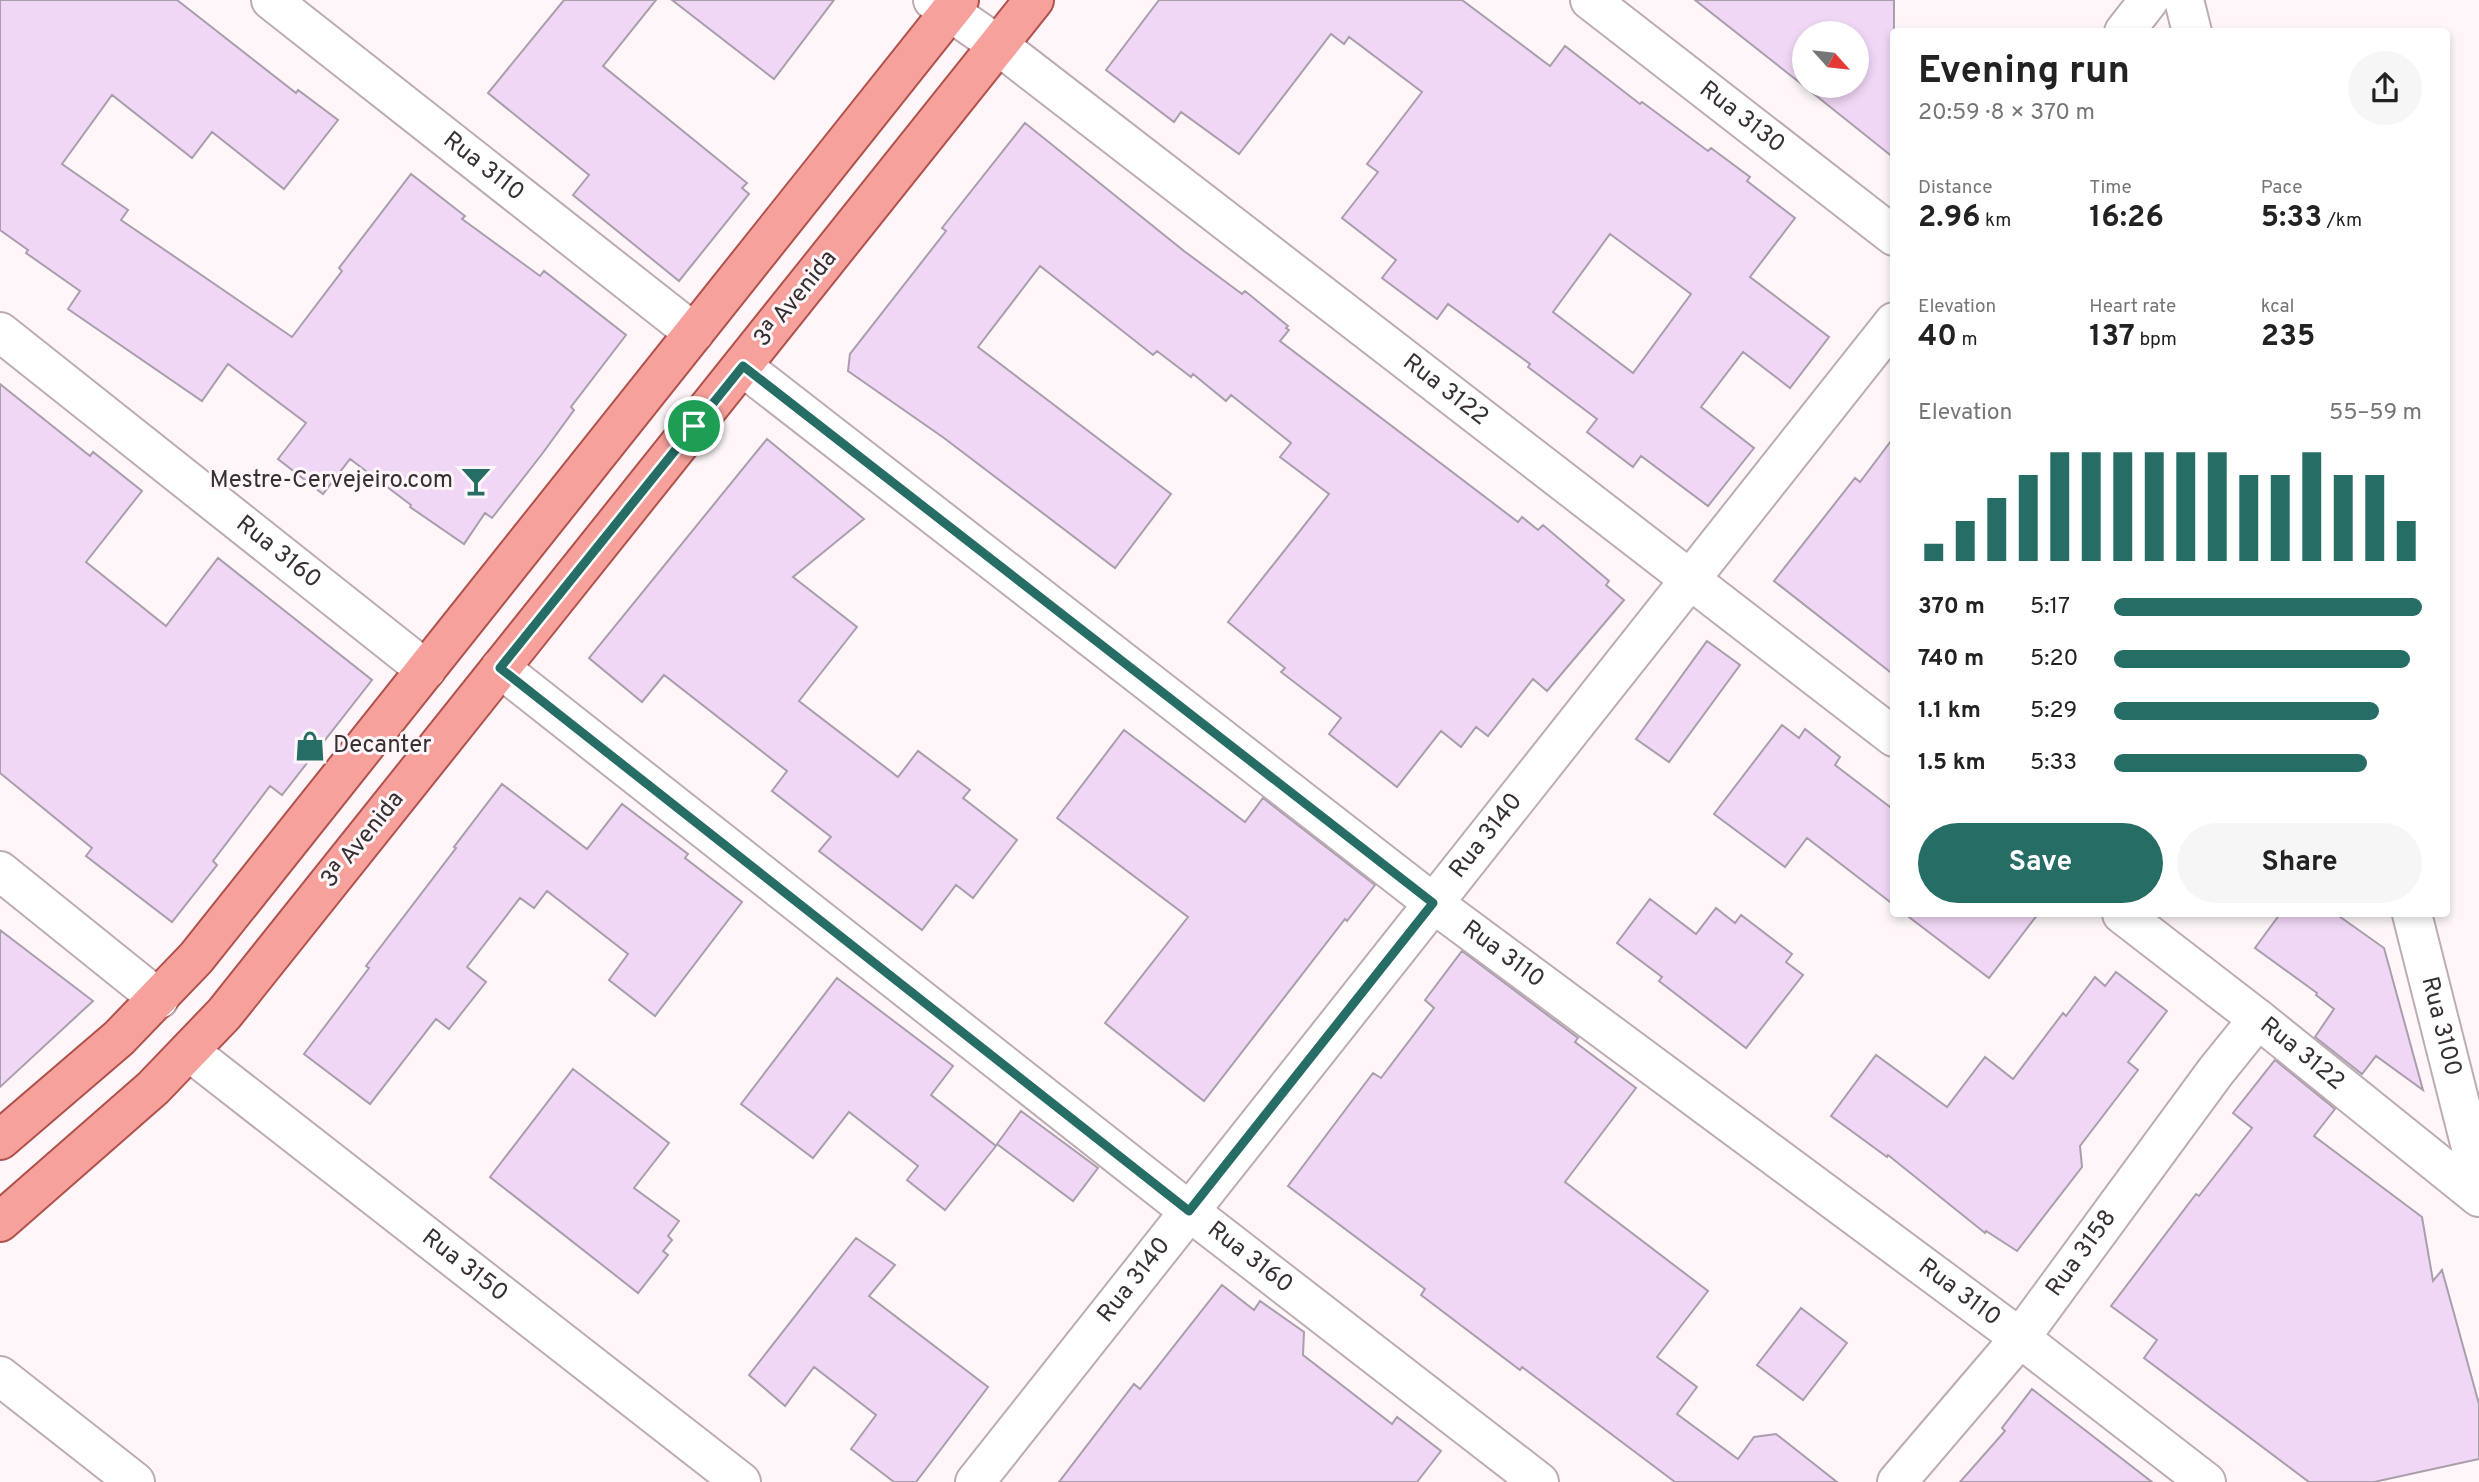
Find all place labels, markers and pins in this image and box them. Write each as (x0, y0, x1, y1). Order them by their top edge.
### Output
pin (664, 396, 724, 456)
bar icon: Mestre-Cervejeiro.com (459, 464, 493, 498)
place label: Mestre-Cervejeiro.com (210, 466, 453, 496)
shop icon: Decanter (293, 729, 327, 763)
place label: Decanter (333, 731, 432, 761)

